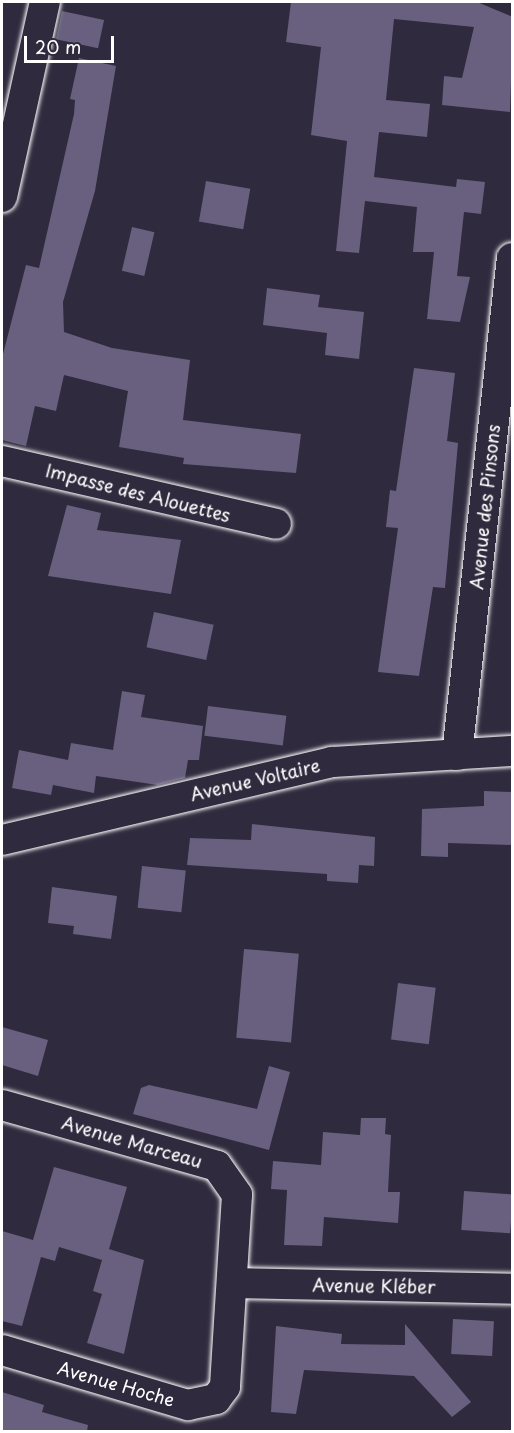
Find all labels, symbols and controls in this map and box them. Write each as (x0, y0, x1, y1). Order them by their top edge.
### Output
scale bar (27, 24, 117, 62)
text: 20 m (35, 33, 81, 60)
street label: Avenue des Pinsons (466, 423, 504, 591)
street label: Impasse des Alouettes (43, 459, 233, 527)
street label: Avenue Voltaire (188, 755, 322, 805)
street label: Avenue Marceau (60, 1112, 204, 1172)
street label: Avenue Kléber (313, 1274, 435, 1298)
street label: Avenue Hoche (55, 1357, 177, 1411)

